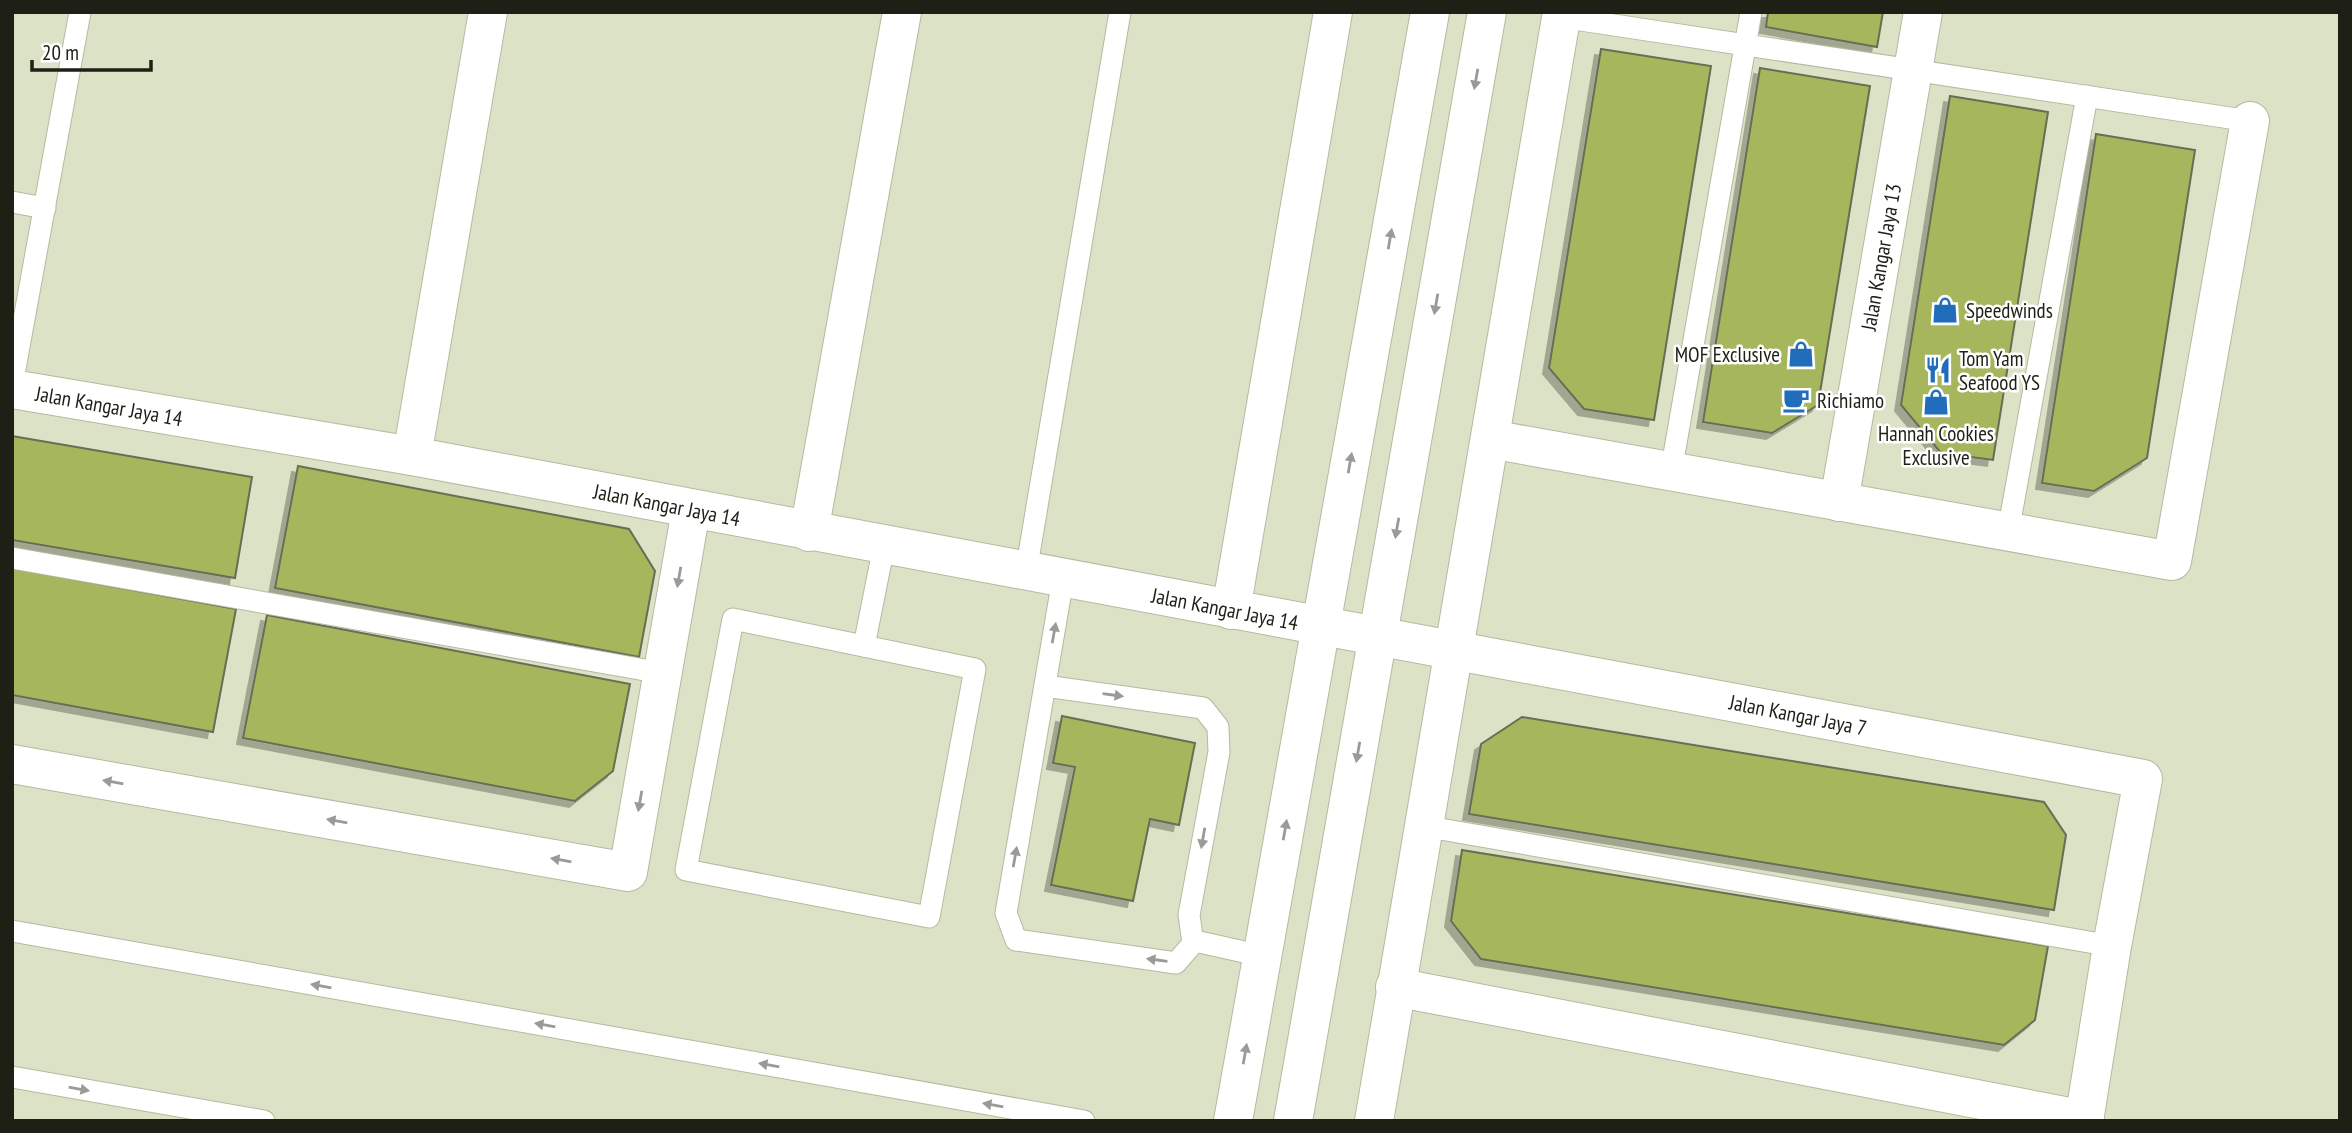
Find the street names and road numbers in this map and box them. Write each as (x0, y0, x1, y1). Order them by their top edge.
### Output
street label: Jalan Kangar Jaya 13 (1855, 181, 1907, 334)
street label: Jalan Kangar Jaya 14 (32, 380, 185, 432)
street label: Jalan Kangar Jaya 14 (590, 477, 743, 533)
street label: Jalan Kangar Jaya 14 (1148, 581, 1301, 637)
street label: Jalan Kangar Jaya 7 (1726, 688, 1869, 742)

